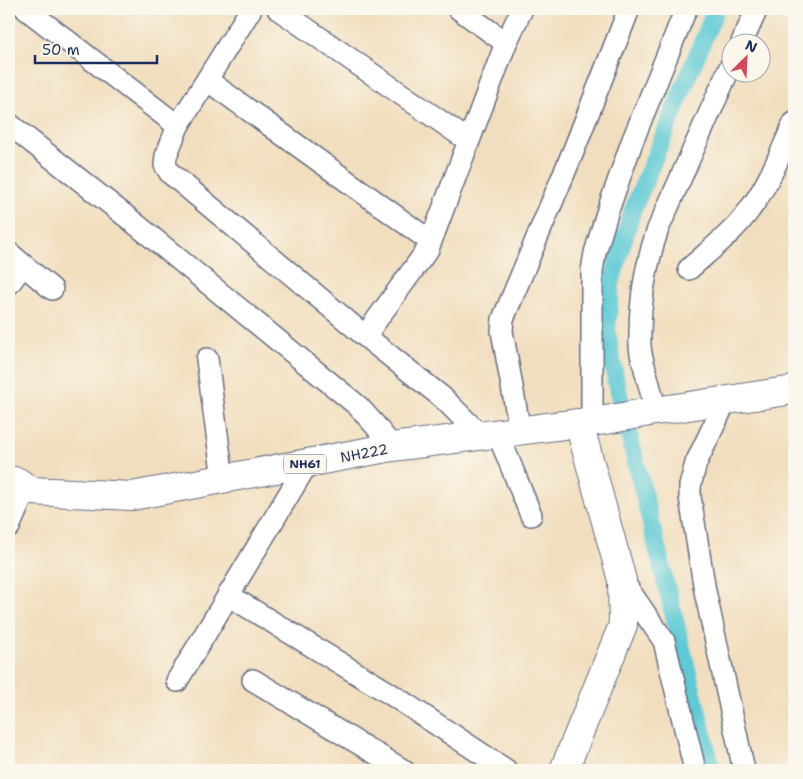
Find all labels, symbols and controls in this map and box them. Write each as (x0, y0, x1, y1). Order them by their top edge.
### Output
scale bar (35, 32, 158, 64)
north arrow (720, 32, 770, 82)
text: N (743, 36, 760, 57)
text: 50 m (42, 40, 80, 60)
street label: NH222 (339, 440, 389, 466)
road number: NH61 (284, 454, 326, 474)

